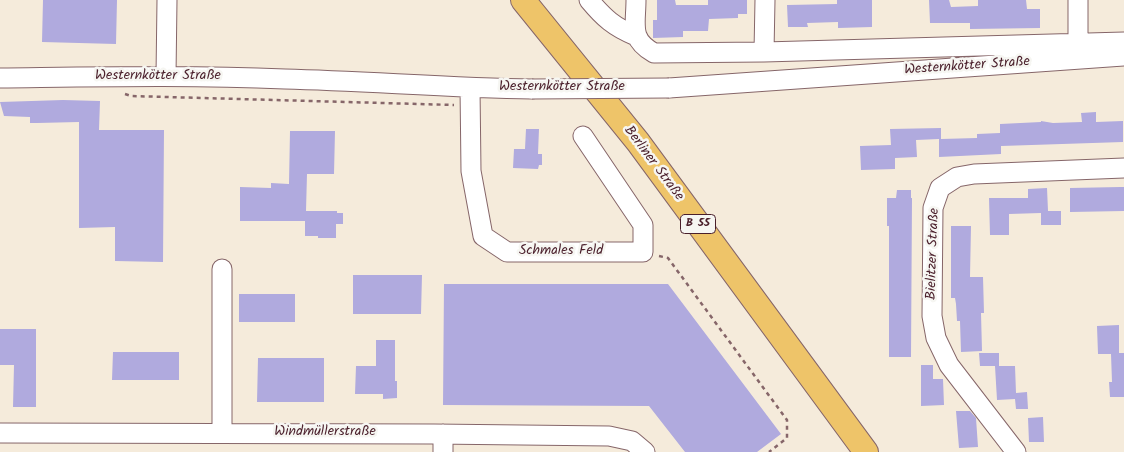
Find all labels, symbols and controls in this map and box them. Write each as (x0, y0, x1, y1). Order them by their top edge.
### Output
street label: Westernkötter Straße (904, 54, 1030, 80)
street label: Westernkötter Straße (95, 69, 221, 85)
street label: Westernkötter Straße (499, 80, 625, 96)
street label: Berliner Straße (619, 123, 687, 205)
street label: Bielitzer Straße (924, 208, 944, 300)
road number: B 55 (680, 214, 716, 233)
street label: Schmales Feld (519, 244, 603, 260)
street label: Windmüllerstraße (274, 425, 376, 441)

